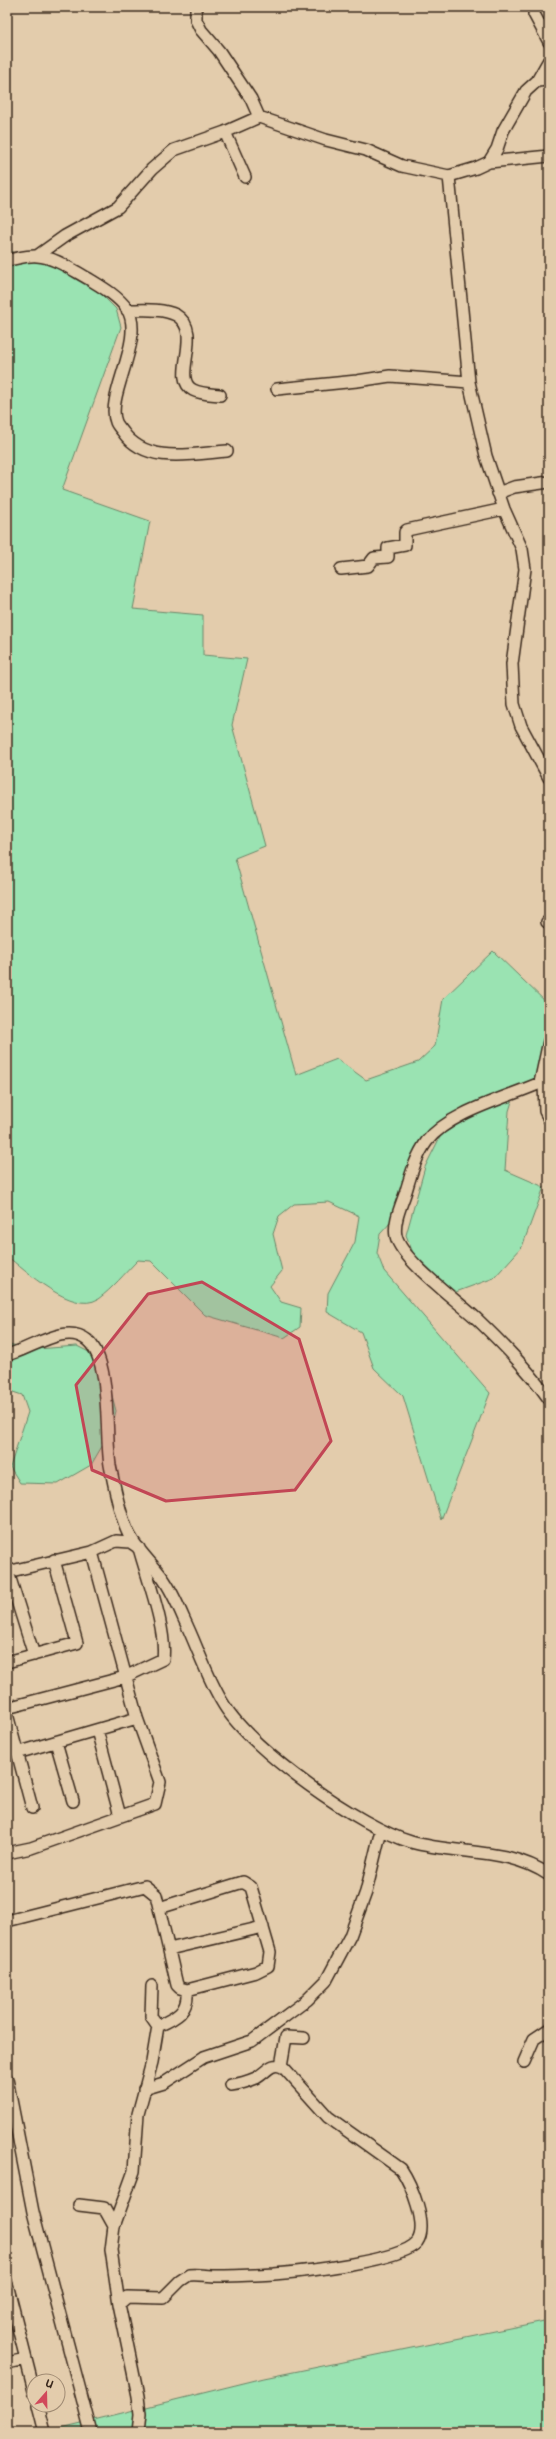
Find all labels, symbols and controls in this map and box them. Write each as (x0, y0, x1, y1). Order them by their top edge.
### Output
north arrow (26, 2373, 66, 2413)
text: U (43, 2375, 56, 2392)

